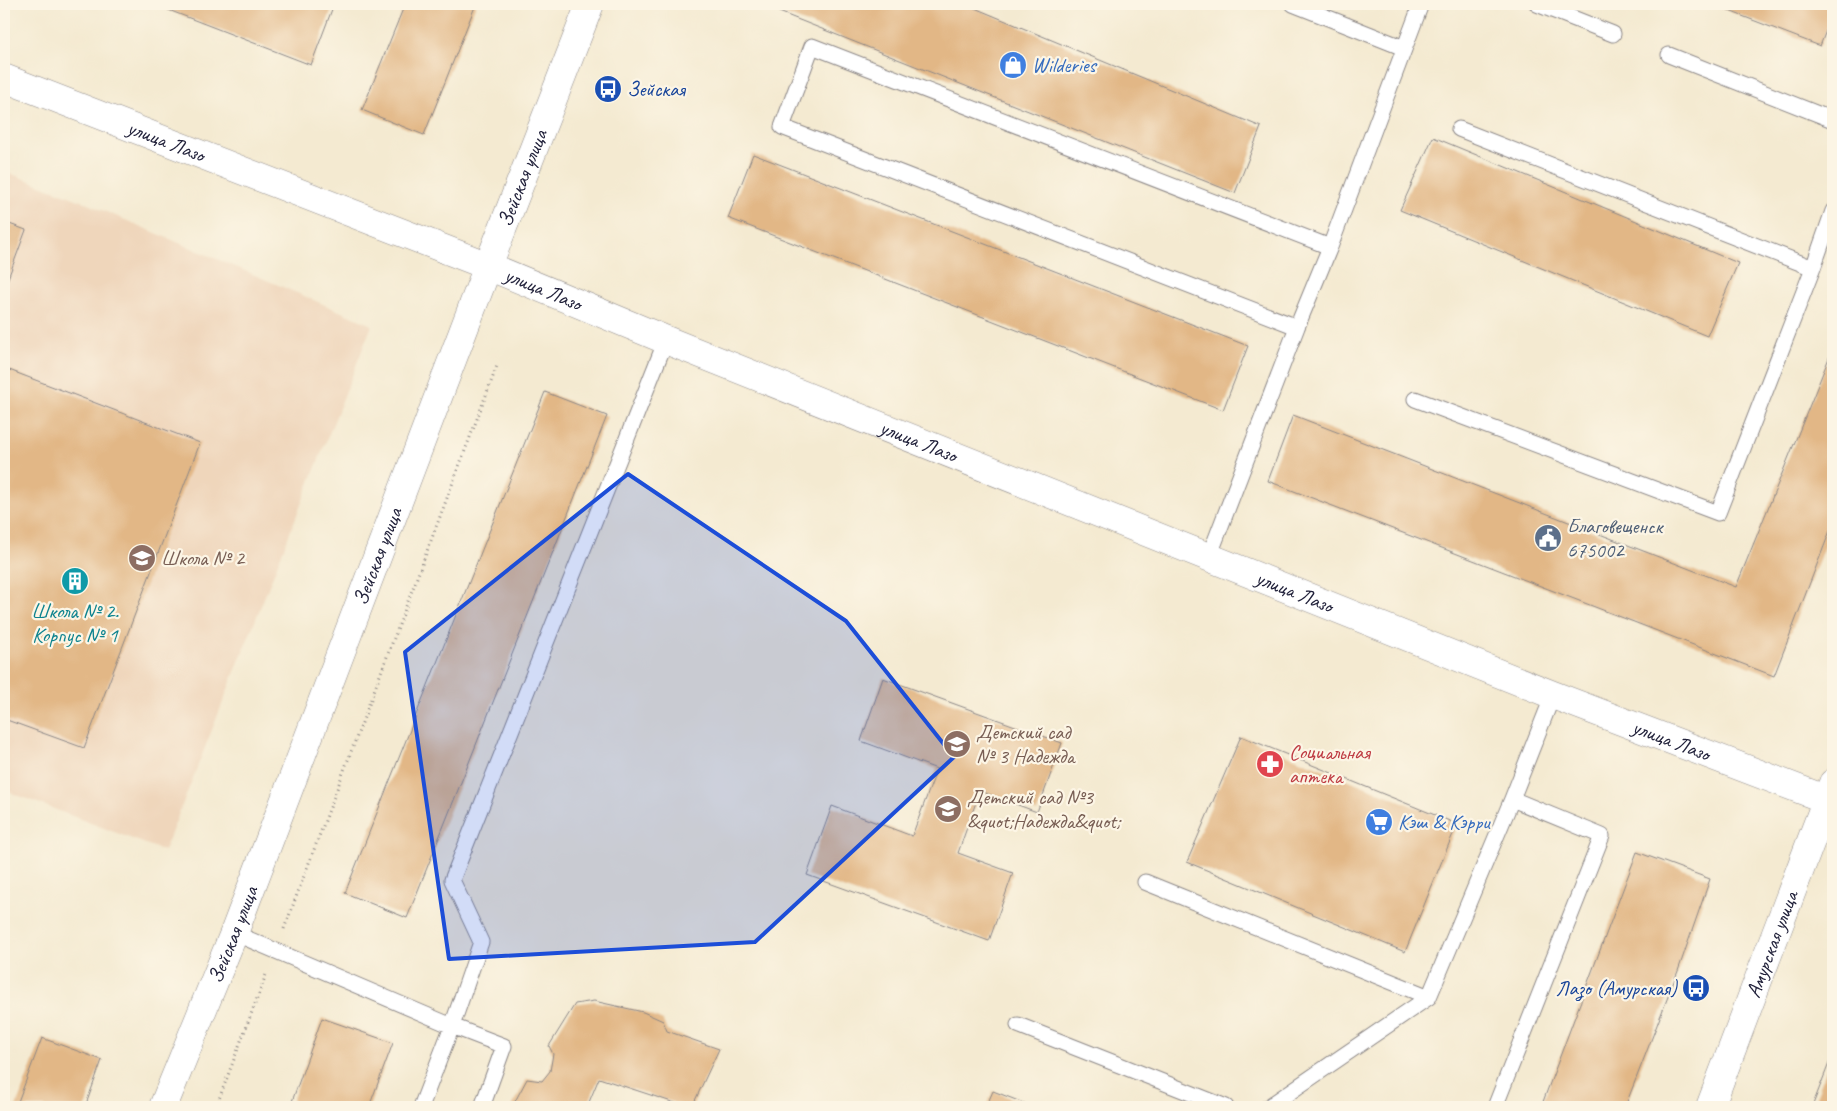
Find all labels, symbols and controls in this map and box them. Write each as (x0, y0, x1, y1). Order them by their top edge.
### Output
shop icon: Wilderies (998, 50, 1028, 80)
place label: Wilderies (1032, 52, 1098, 78)
bus stop icon: Зейская (593, 74, 623, 104)
place label: Зейская (627, 76, 686, 102)
street label: улица Лазо (122, 114, 211, 169)
street label: Зейская улица (492, 124, 553, 230)
street label: улица Лазо (499, 261, 588, 317)
street label: улица Лазо (874, 413, 963, 469)
street label: Зейская улица (347, 503, 408, 609)
place label: Благовещенск 675002 (1567, 513, 1665, 563)
public building icon: Благовещенск 675002 (1533, 523, 1563, 553)
school or university icon: Школа № 2 (127, 543, 157, 573)
place label: Школа № 2 (161, 545, 246, 571)
street label: улица Лазо (1250, 564, 1339, 620)
building icon: Школа № 2. Корпус № 1 (60, 566, 90, 596)
place label: Школа № 2. Корпус № 1 (31, 598, 120, 648)
street label: улица Лазо (1627, 713, 1716, 768)
place label: Детский сад № 3 Надежда (976, 719, 1077, 769)
school or university icon: Детский сад № 3 Надежда (942, 729, 972, 759)
place label: Социальная аптека (1289, 739, 1371, 789)
pharmacy icon: Социальная аптека (1255, 749, 1285, 779)
place label: Детский сад №3 &quot;Надежда&quot; (967, 784, 1122, 834)
school or university icon: Детский сад №3 &quot;Надежда&quot; (933, 794, 963, 824)
supermarket icon: Кэш & Кэрри (1364, 807, 1394, 837)
place label: Кэш & Кэрри (1398, 809, 1491, 835)
street label: Зейская улица (202, 881, 264, 987)
street label: Амурская улица (1740, 885, 1805, 1001)
bus stop icon: Лазо (Амурская) (1681, 973, 1711, 1003)
place label: Лазо (Амурская) (1556, 975, 1678, 1002)

